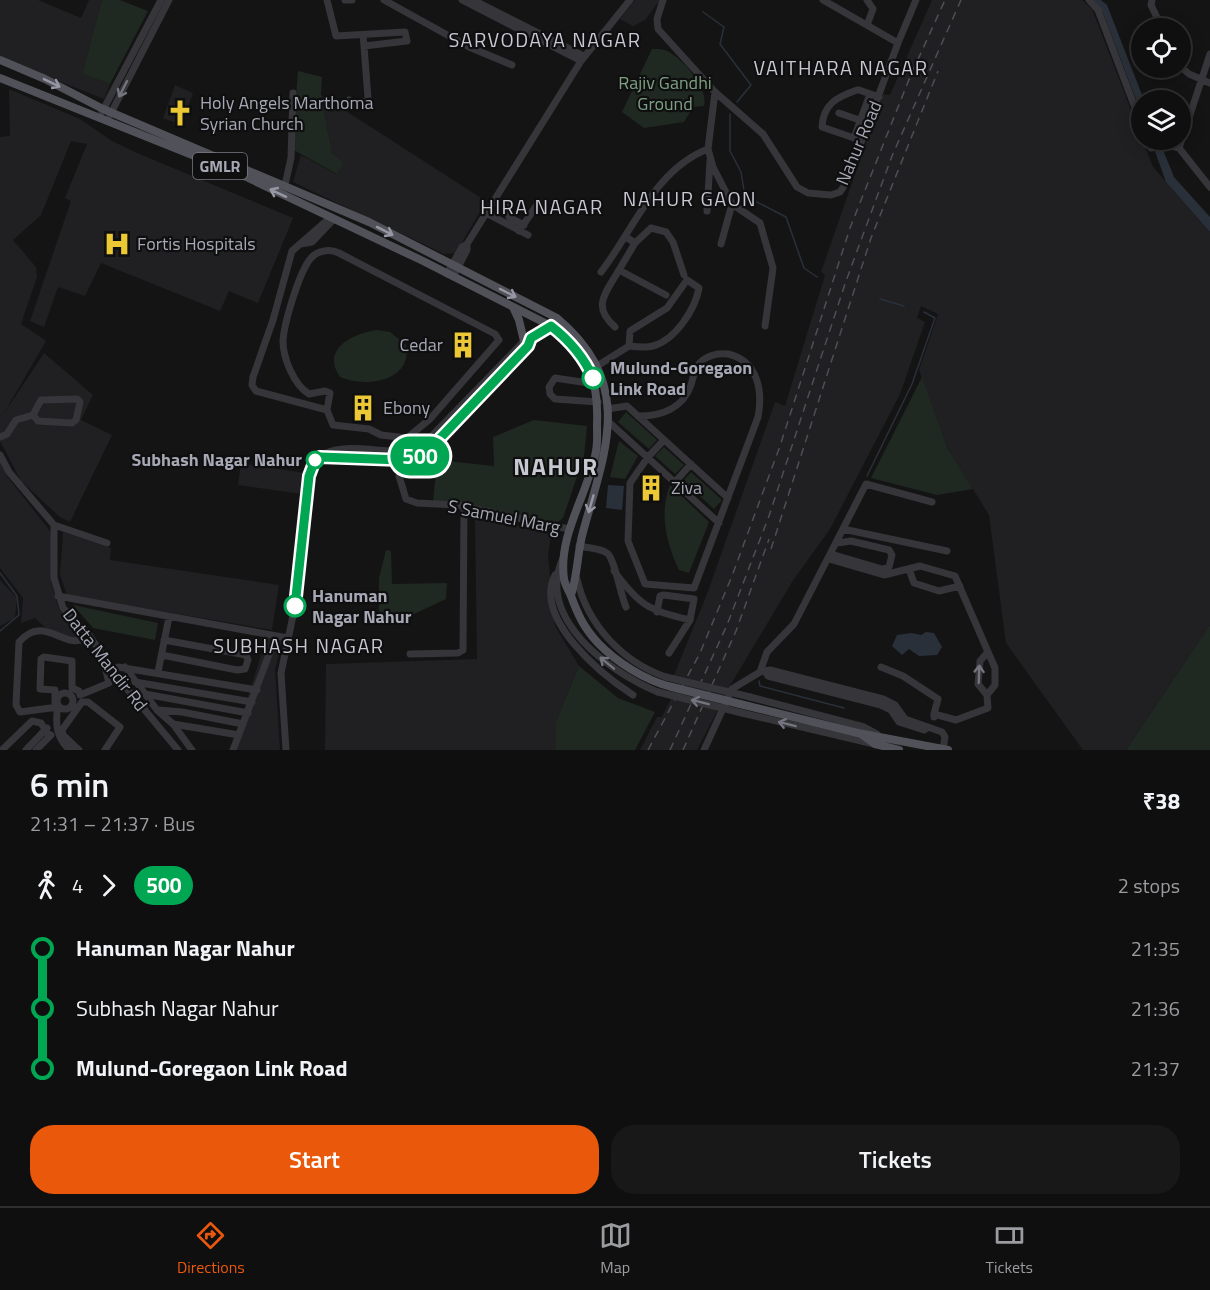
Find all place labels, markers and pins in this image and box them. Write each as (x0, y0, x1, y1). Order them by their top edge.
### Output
place label: Holy Angels Marthoma Syrian Church (200, 89, 374, 137)
church icon: Holy Angels Marthoma Syrian Church (165, 98, 195, 128)
hospital icon: Fortis Hospitals (102, 229, 132, 259)
place label: Fortis Hospitals (137, 230, 256, 257)
building icon: Cedar (448, 330, 478, 360)
place label: Cedar (400, 331, 443, 358)
place label: Mulund-Goregaon Link Road (610, 354, 752, 402)
marker: Mulund-Goregaon Link Road (582, 367, 604, 389)
building icon: Ebony (348, 393, 378, 423)
place label: Ebony (383, 394, 430, 421)
place label: Subhash Nagar Nahur (131, 446, 302, 473)
marker: Subhash Nagar Nahur (306, 451, 324, 469)
building icon: Ziva (636, 473, 666, 503)
place label: Ziva (671, 474, 702, 501)
place label: Hanuman Nagar Nahur (312, 582, 412, 630)
marker: Hanuman Nagar Nahur (284, 595, 306, 617)

